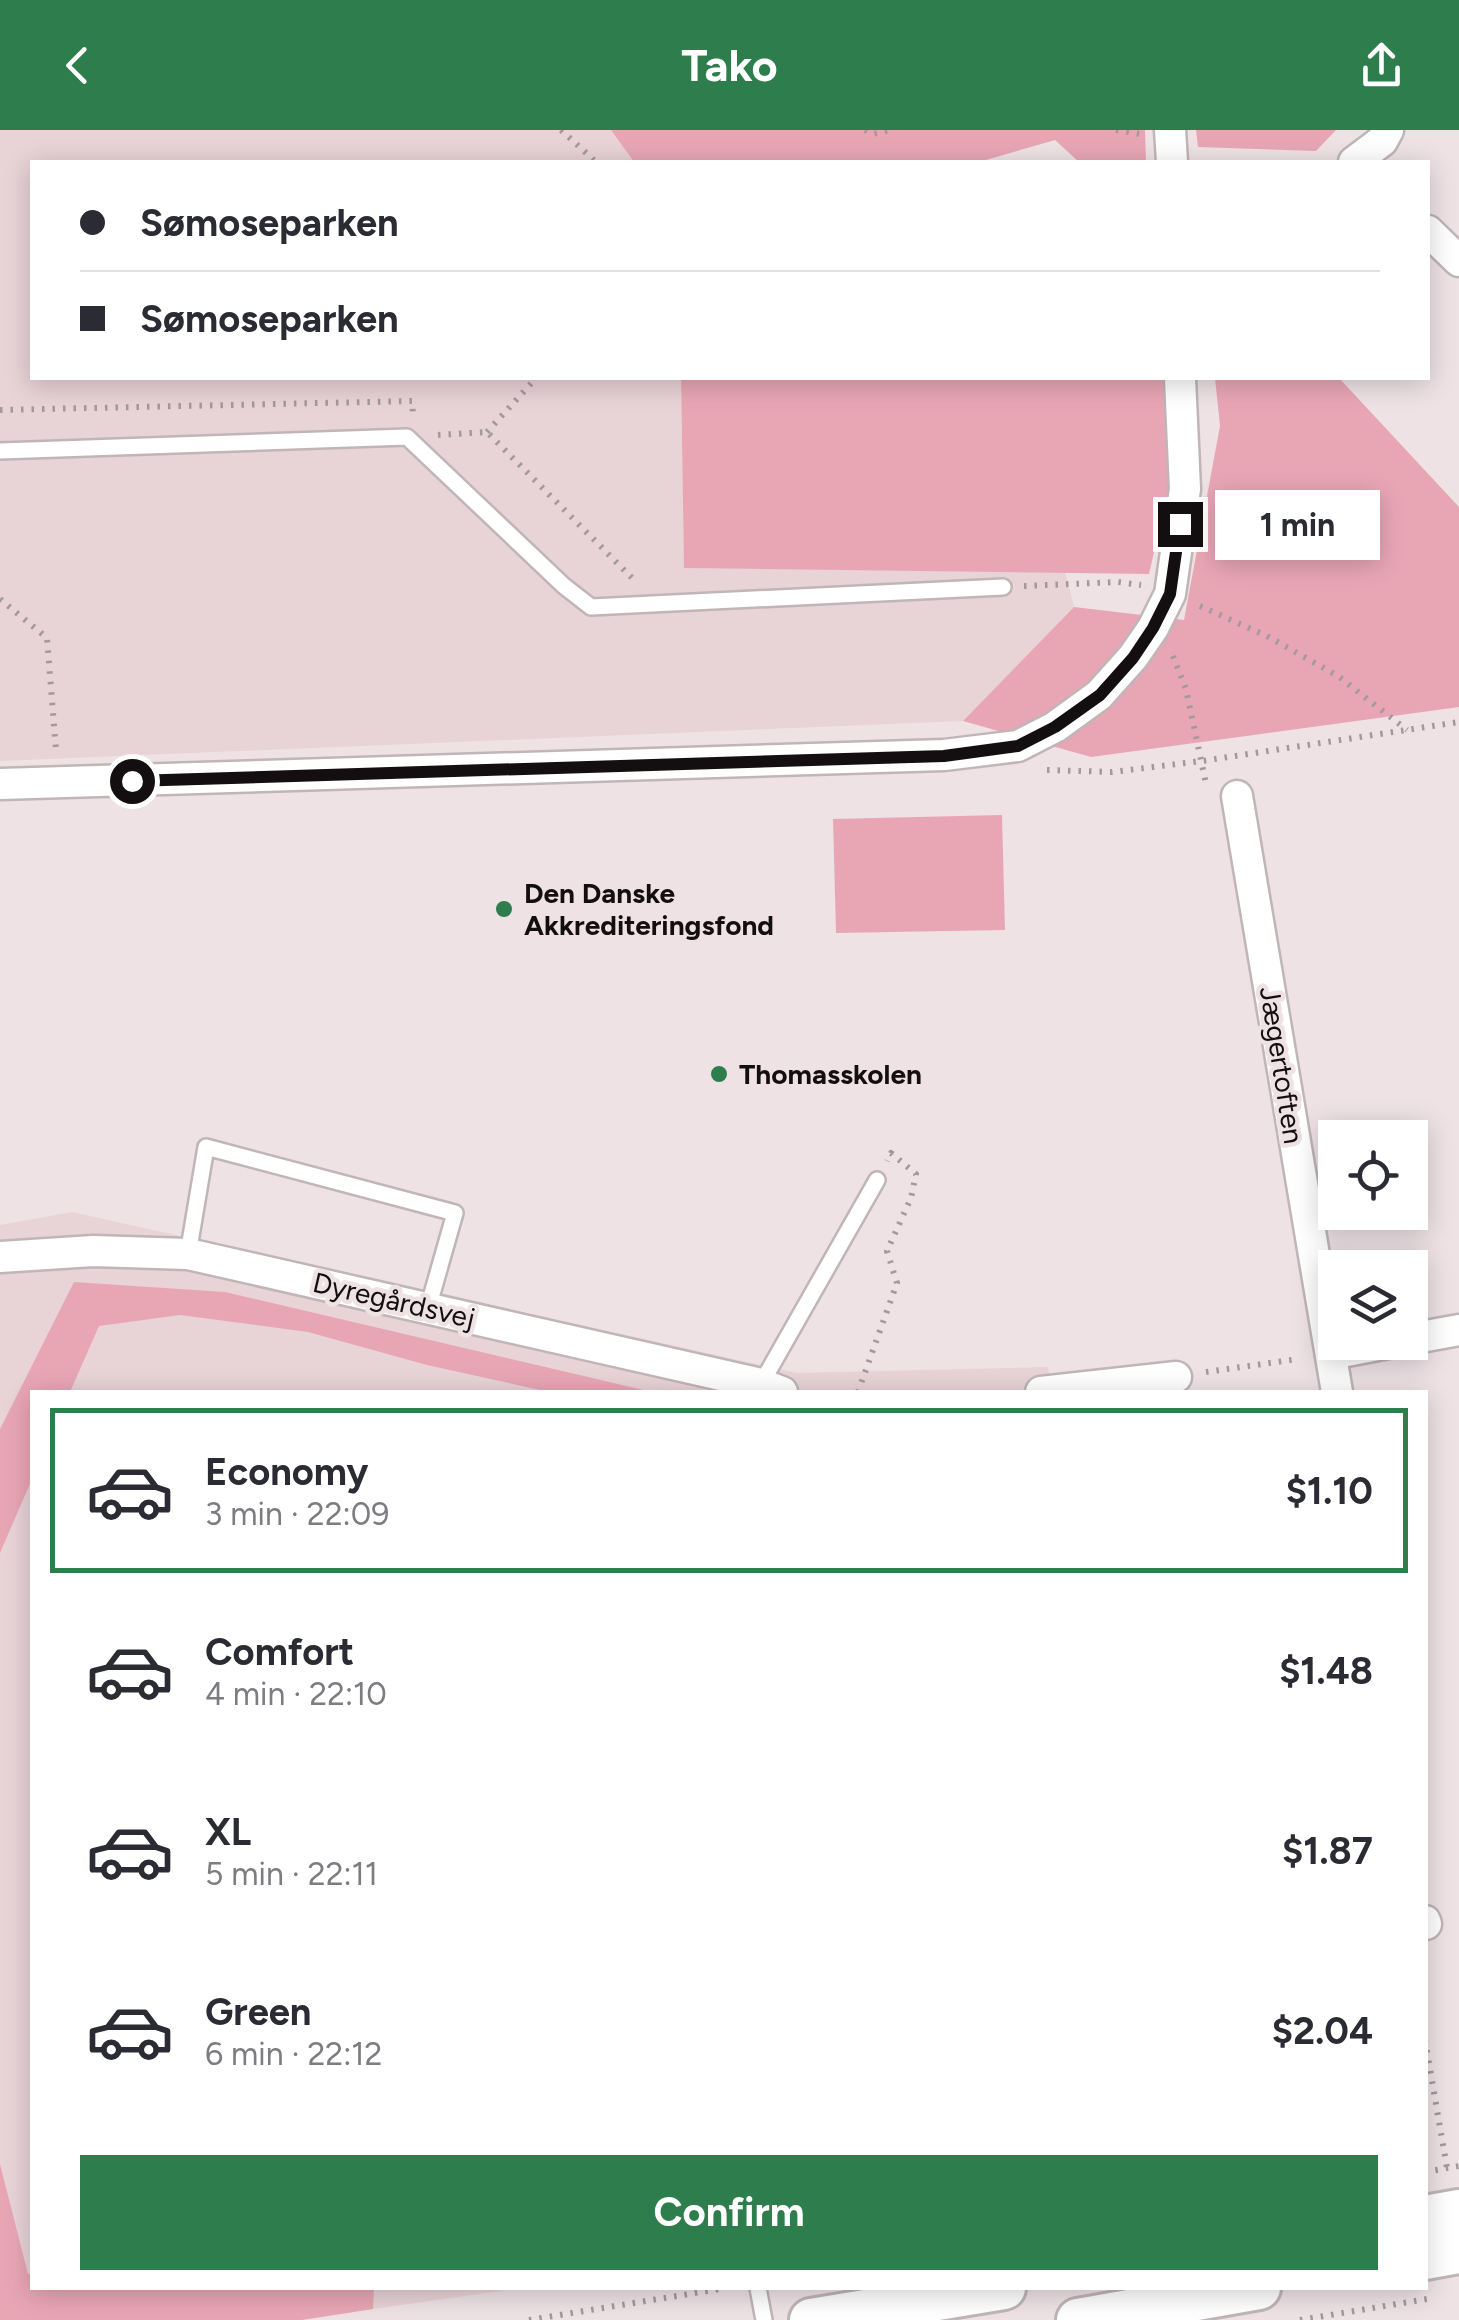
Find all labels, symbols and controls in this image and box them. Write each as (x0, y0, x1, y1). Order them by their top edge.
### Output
icon: back (50, 38, 105, 93)
text: Tako (681, 38, 778, 92)
icon: share (1354, 38, 1409, 93)
text: Sømoseparken (140, 200, 399, 246)
text: Sømoseparken (140, 296, 399, 342)
callout: 1 min (1215, 489, 1380, 559)
route end (1158, 502, 1203, 547)
text: 1 min (1260, 506, 1335, 544)
route start (110, 759, 155, 804)
place label: Den Danske Akkrediteringsfond (524, 876, 774, 942)
marker: Den Danske Akkrediteringsfond (493, 898, 515, 920)
street label: Jægertoften (1253, 984, 1311, 1146)
place label: Thomasskolen (739, 1057, 922, 1091)
marker: Thomasskolen (708, 1063, 730, 1085)
map controls (1318, 1120, 1428, 1360)
button: locate (1318, 1120, 1428, 1230)
button: layers (1318, 1250, 1428, 1360)
street label: Dyregårdsvej (310, 1265, 478, 1335)
icon: car (85, 1446, 175, 1536)
text: Economy (205, 1449, 368, 1495)
text: $1.10 (1286, 1468, 1373, 1514)
text: 3 min · 22:09 (205, 1495, 389, 1533)
icon: car (85, 1626, 175, 1716)
text: Comfort (205, 1629, 354, 1675)
text: $1.48 (1279, 1648, 1373, 1694)
text: 4 min · 22:10 (205, 1675, 387, 1713)
icon: car (85, 1806, 175, 1896)
text: XL (205, 1809, 251, 1855)
text: $1.87 (1282, 1828, 1373, 1874)
text: 5 min · 22:11 (205, 1855, 378, 1893)
icon: car (85, 1986, 175, 2076)
text: Green (205, 1989, 311, 2035)
text: $2.04 (1272, 2008, 1373, 2054)
text: 6 min · 22:12 (205, 2035, 382, 2073)
button: Confirm (80, 2155, 1378, 2270)

